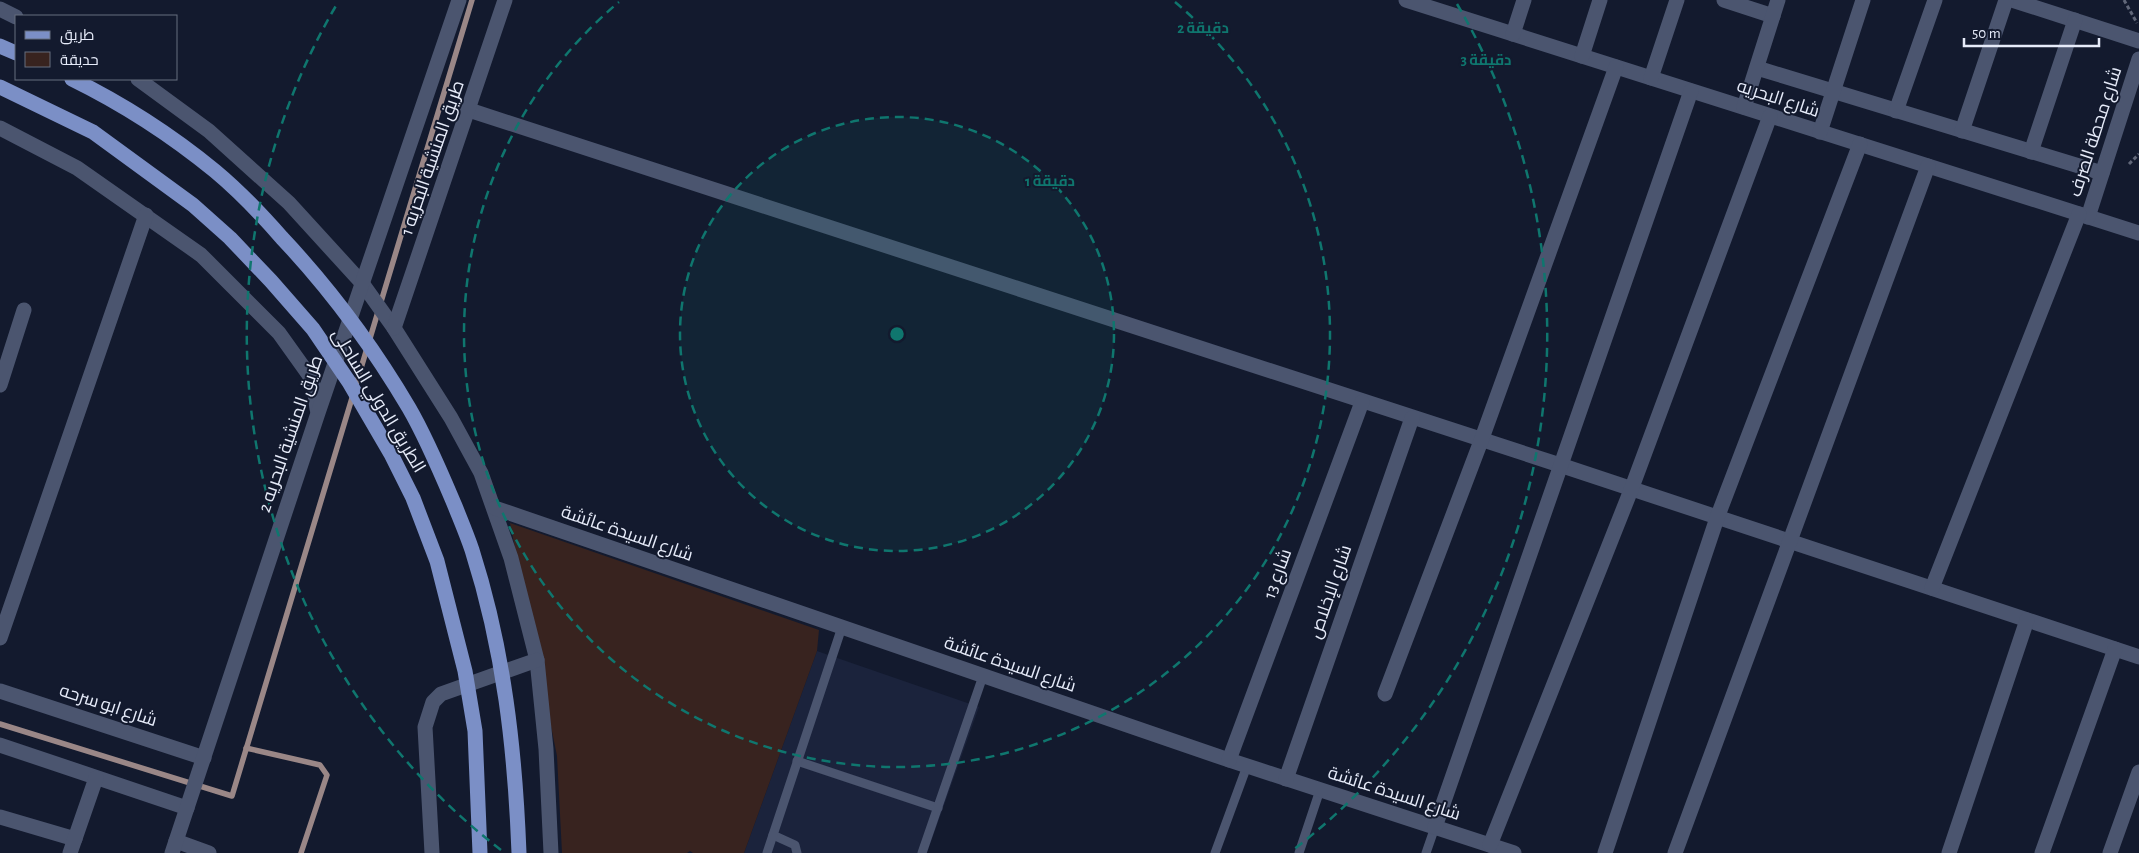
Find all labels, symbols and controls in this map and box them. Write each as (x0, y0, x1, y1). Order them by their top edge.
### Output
legend (15, 15, 178, 80)
scale bar (1964, 15, 2099, 47)
text: 2 دقيقة (1177, 21, 1229, 36)
text: 50 m (1972, 26, 2001, 41)
text: طريق (60, 28, 94, 45)
text: حديقة (60, 53, 99, 68)
text: 3 دقيقة (1460, 53, 1512, 68)
street label: شارع محطة الصرف (2066, 64, 2127, 200)
street label: شارع البحريه (1734, 76, 1822, 123)
street label: طريق المنشية البحريه 1 (397, 78, 470, 238)
text: 1 دقيقة (1025, 174, 1075, 189)
centre of rings (888, 325, 906, 343)
street label: الطريق الدولي الساحلى (325, 326, 428, 478)
street label: طريق المنشية البحريه 2 (255, 353, 328, 515)
street label: شارع السيدة عائشة (558, 502, 696, 567)
street label: شارع الإخلاص (1306, 543, 1357, 642)
street label: شارع 13 (1260, 546, 1297, 602)
street label: شارع السيدة عائشة (941, 633, 1079, 698)
street label: شارع ابو سرحه (56, 681, 159, 732)
street label: شارع السيدة عائشة (1325, 763, 1463, 826)

